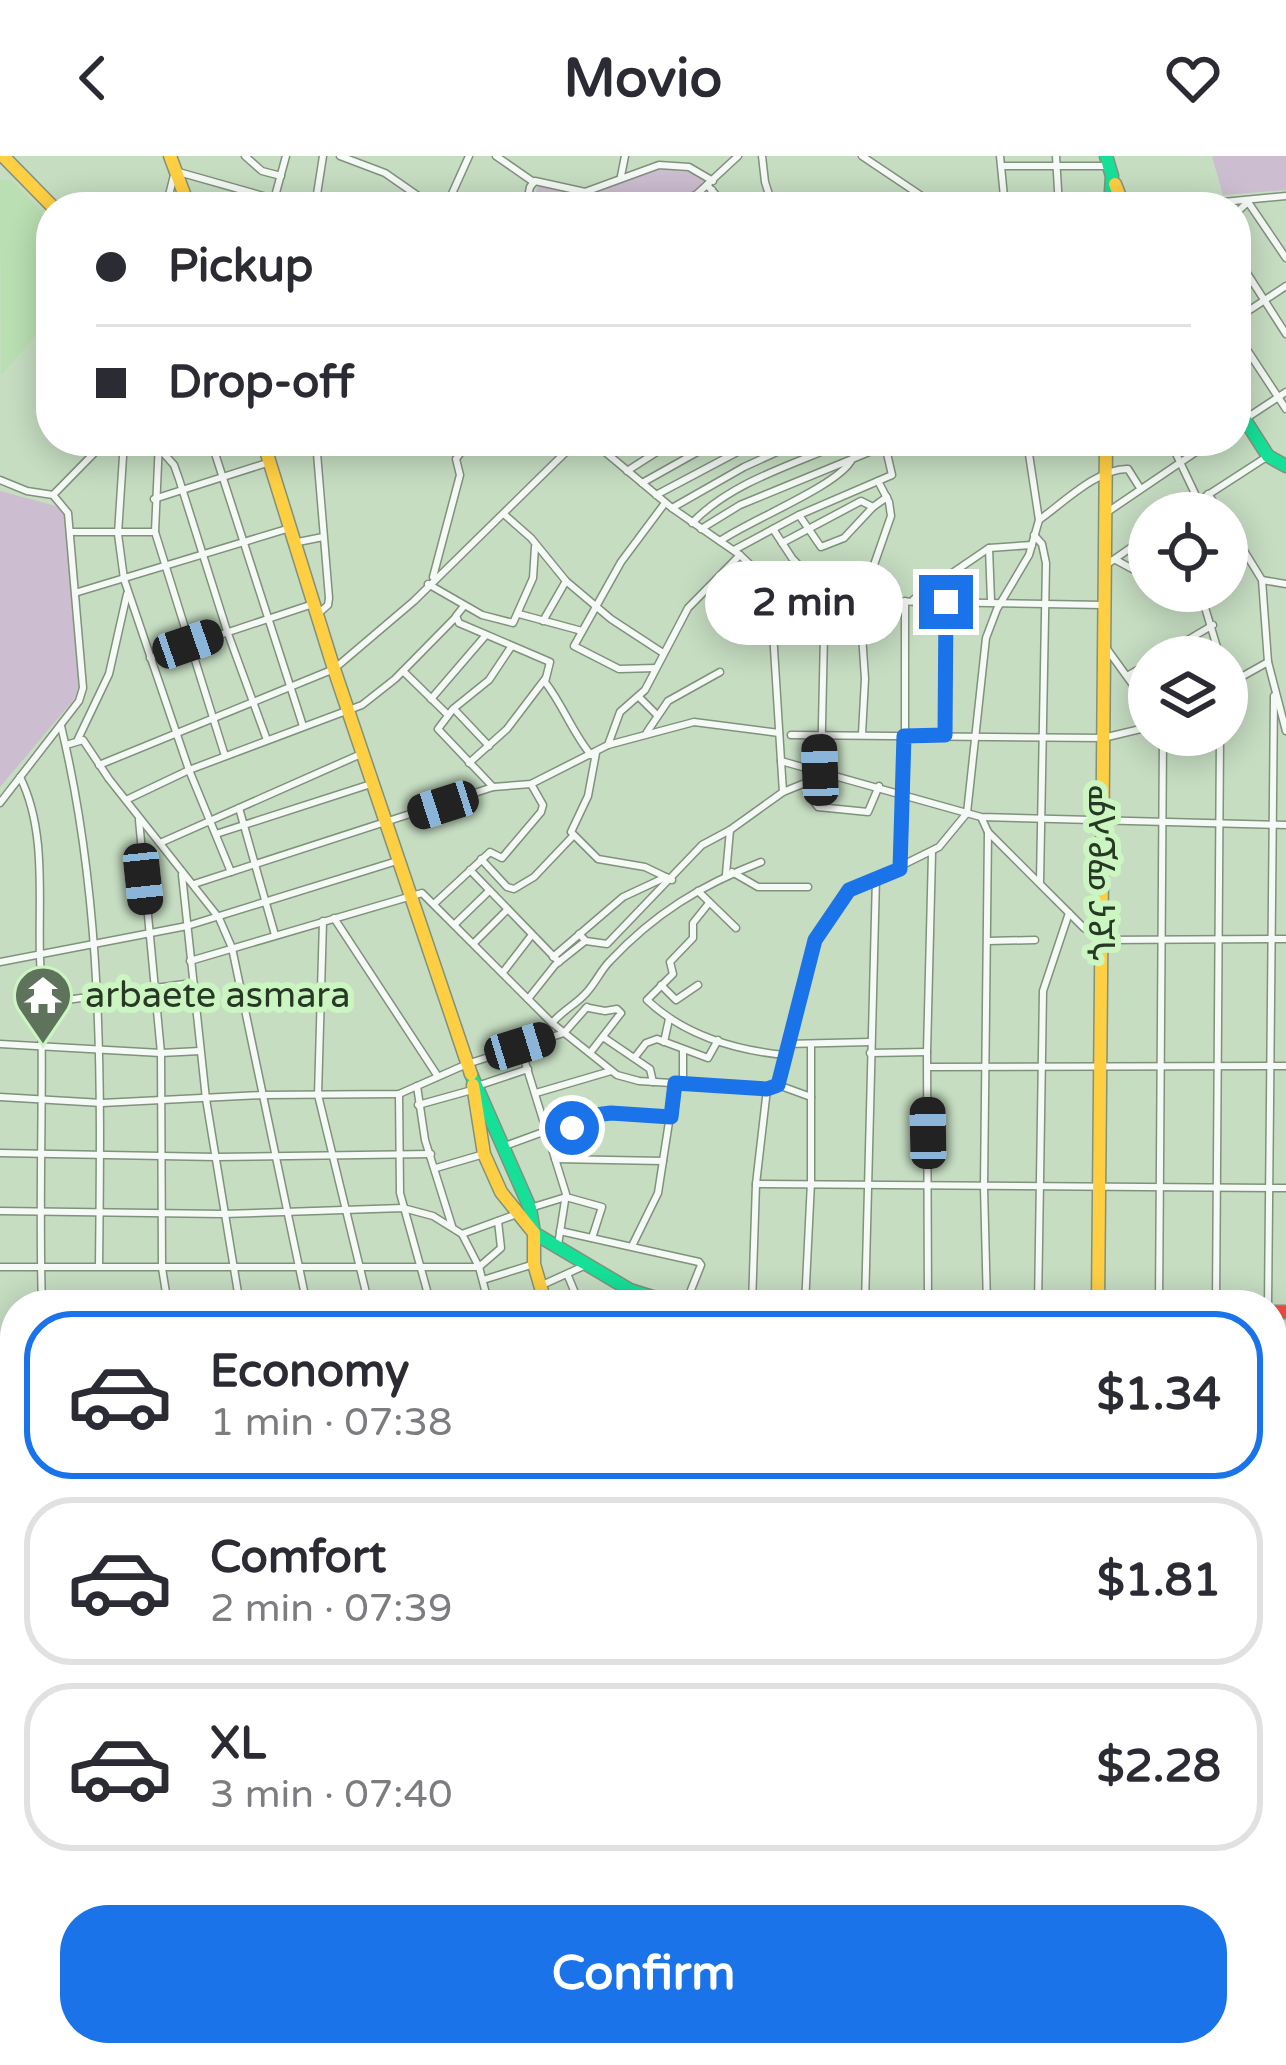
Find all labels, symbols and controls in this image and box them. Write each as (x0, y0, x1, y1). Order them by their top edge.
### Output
icon: back (60, 45, 126, 111)
icon: heart (1160, 45, 1226, 111)
text: Movio (564, 46, 722, 111)
text: Pickup (168, 240, 313, 294)
text: Drop-off (168, 356, 354, 410)
map controls (1128, 492, 1248, 756)
button: locate (1128, 492, 1248, 612)
callout: 2 min (706, 560, 904, 644)
route end (919, 575, 973, 629)
text: 2 min (752, 579, 856, 626)
car (148, 615, 228, 673)
button: layers (1128, 636, 1248, 756)
car (801, 733, 839, 807)
car (403, 777, 483, 833)
street label: ጎደና ማይላም (1082, 785, 1125, 961)
car (121, 841, 165, 917)
temple icon: arbaete asmara (12, 964, 74, 1046)
place label: arbaete asmara (85, 974, 350, 1017)
car (480, 1018, 560, 1074)
car (909, 1097, 947, 1169)
route start (545, 1101, 599, 1155)
icon: car (66, 1341, 174, 1449)
text: Economy (210, 1345, 409, 1399)
text: $1.34 (1097, 1368, 1221, 1422)
text: 1 min · 07:38 (210, 1399, 452, 1446)
icon: car (66, 1527, 174, 1635)
text: Comfort (210, 1531, 386, 1585)
text: $1.81 (1097, 1554, 1221, 1608)
text: 2 min · 07:39 (210, 1585, 452, 1632)
icon: car (66, 1713, 174, 1821)
text: XL (210, 1717, 266, 1771)
text: $2.28 (1097, 1740, 1221, 1794)
text: 3 min · 07:40 (210, 1771, 452, 1818)
button: Confirm (60, 1905, 1227, 2043)

